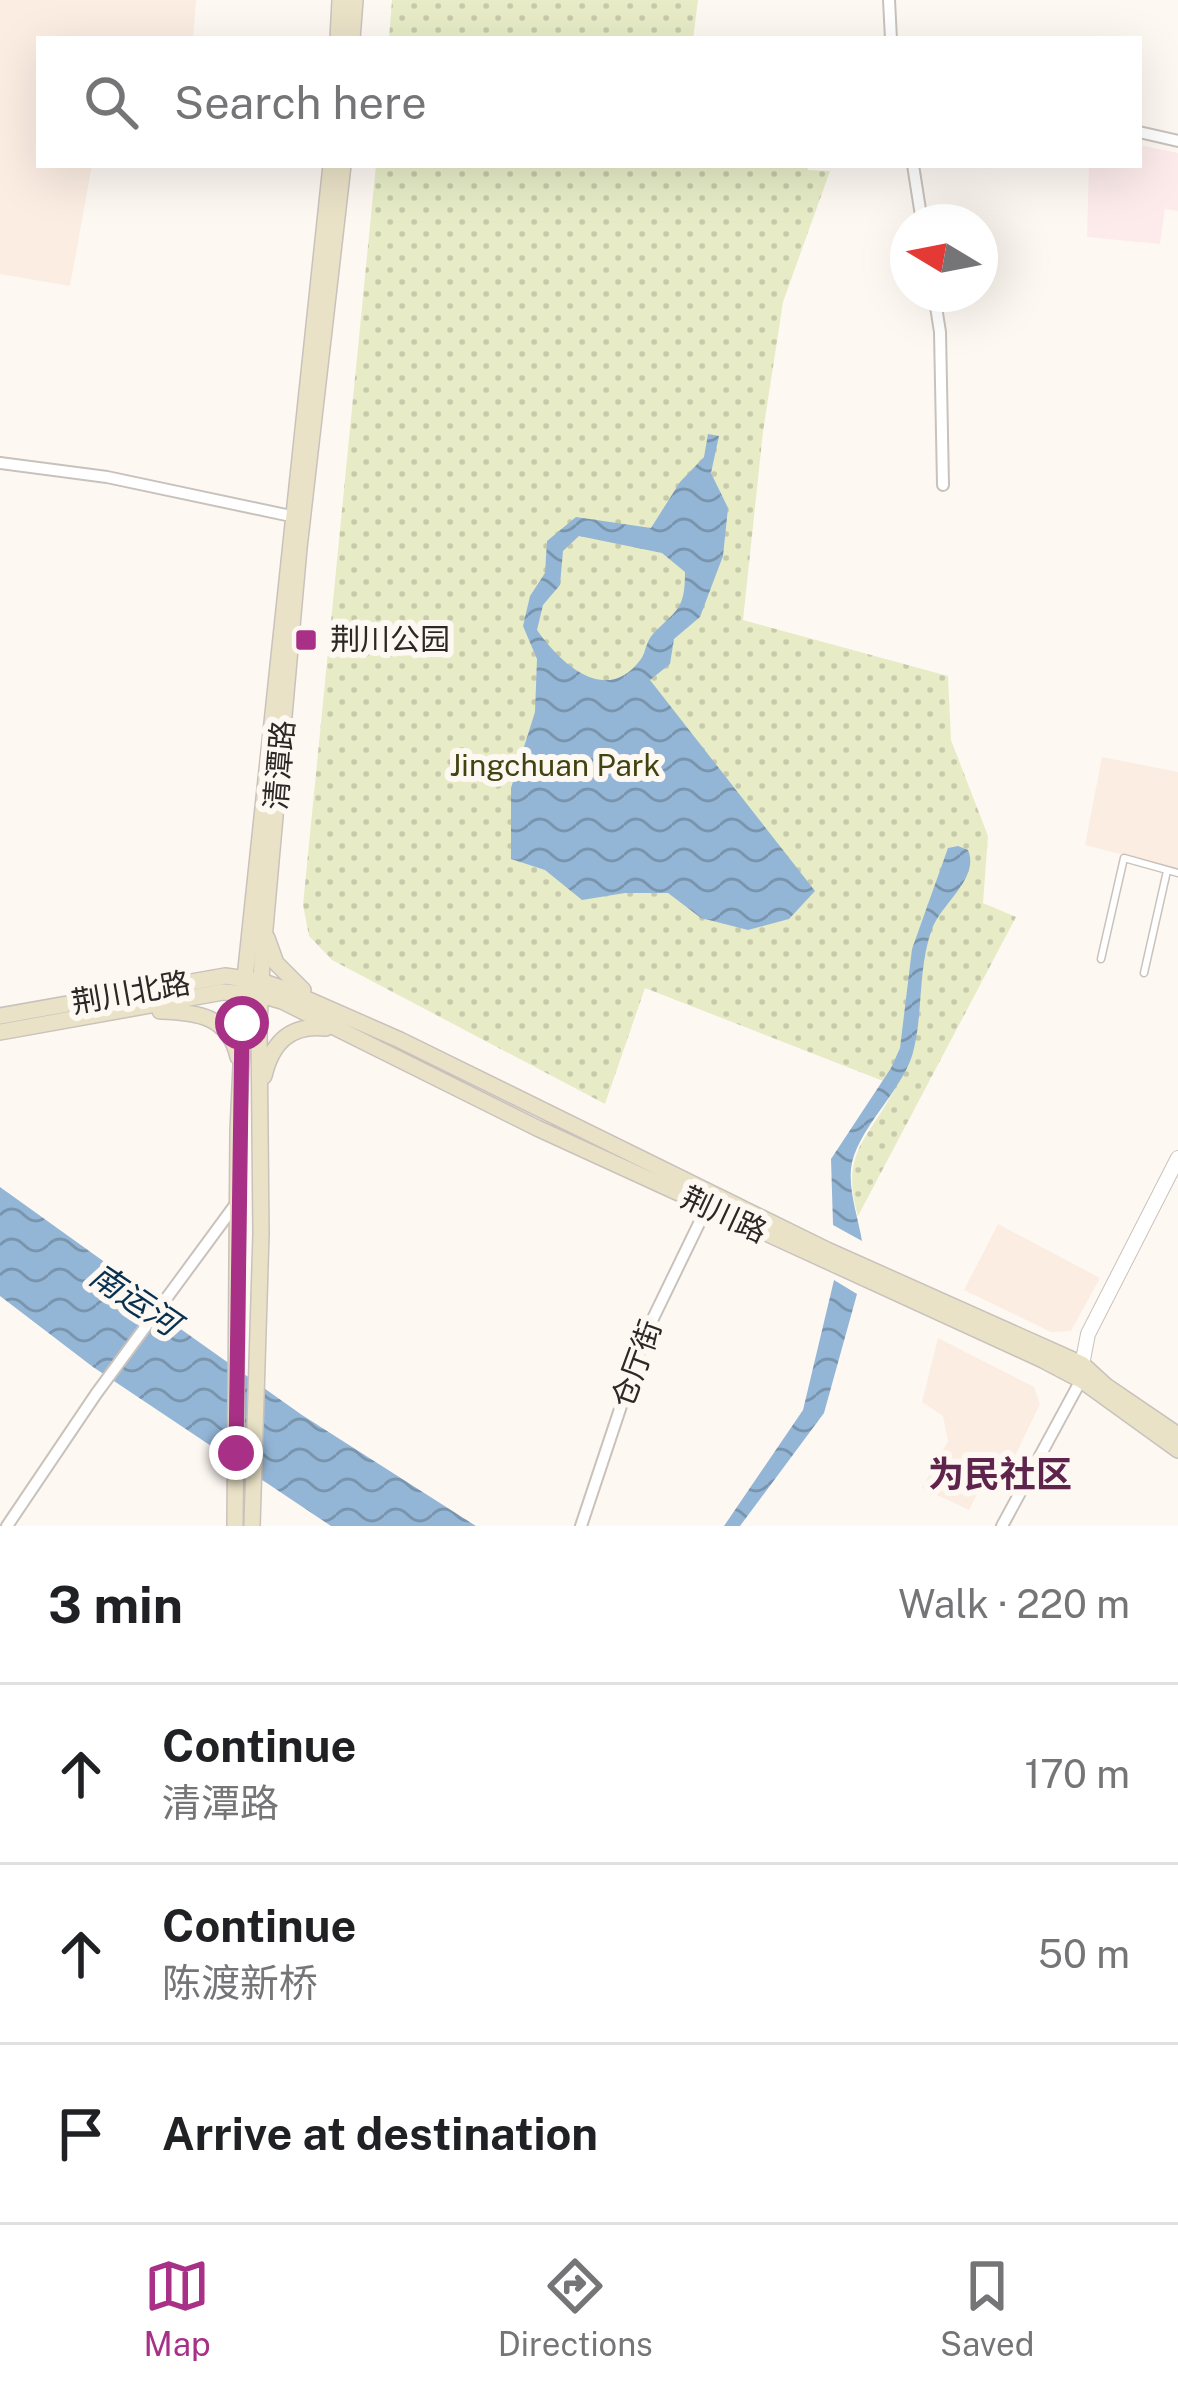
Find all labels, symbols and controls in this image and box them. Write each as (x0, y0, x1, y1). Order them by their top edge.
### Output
search box (36, 36, 1142, 168)
icon: search (78, 69, 144, 135)
text: Search here (174, 76, 427, 129)
north arrow (890, 204, 998, 312)
place label: 荆川公园 (330, 621, 450, 657)
marker: 荆川公园 (293, 627, 319, 653)
street label: 清潭路 (257, 719, 301, 811)
park label: Jingchuan Park (450, 747, 660, 783)
street label: 荆川北路 (69, 964, 193, 1020)
route start (215, 996, 269, 1050)
street label: 荆川路 (676, 1179, 773, 1249)
water label: 南运河 (83, 1256, 192, 1346)
street label: 仓厅街 (604, 1315, 668, 1412)
route end (209, 1426, 263, 1480)
district label: 为民社区 (928, 1453, 1072, 1495)
text: 3 min (48, 1575, 183, 1634)
text: Walk · 220 m (898, 1581, 1130, 1627)
text: Continue (162, 1719, 356, 1772)
icon: ahead (48, 1741, 114, 1807)
text: 170 m (1024, 1751, 1130, 1797)
text: 清潭路 (162, 1780, 279, 1826)
text: Continue (162, 1899, 356, 1952)
icon: ahead (48, 1921, 114, 1987)
text: 50 m (1038, 1931, 1130, 1977)
text: 陈渡新桥 (162, 1960, 318, 2006)
icon: arrive (48, 2101, 114, 2167)
text: Arrive at destination (162, 2107, 598, 2160)
tab: Map (144, 2253, 211, 2363)
tab: Directions (498, 2253, 653, 2363)
tab: Saved (940, 2253, 1034, 2363)

